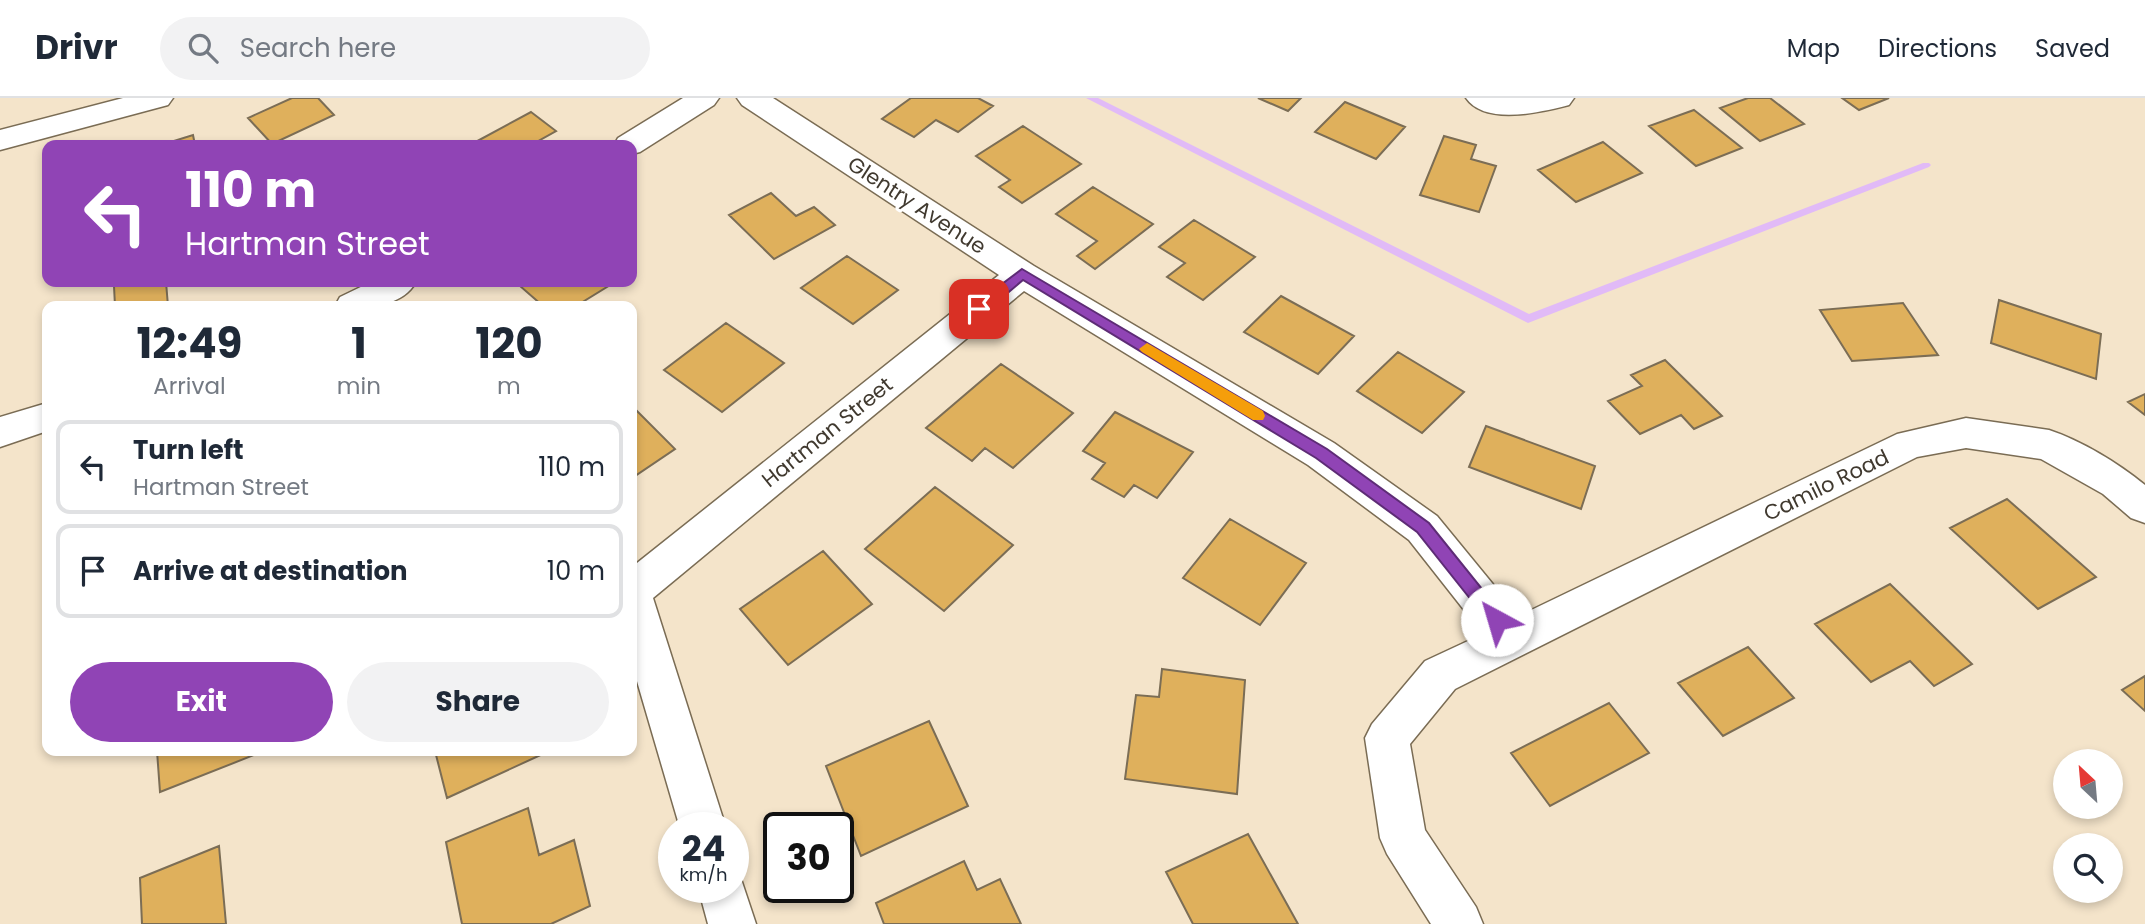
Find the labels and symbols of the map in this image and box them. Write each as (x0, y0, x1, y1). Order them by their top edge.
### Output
street label: Glentry Avenue (842, 149, 992, 261)
pin (949, 279, 1009, 339)
street label: Hartman Street (755, 370, 899, 494)
street label: Camilo Road (1759, 442, 1893, 528)
position arrow (1460, 583, 1534, 657)
north arrow (2053, 749, 2123, 819)
speed limit sign: 30 (763, 812, 854, 903)

